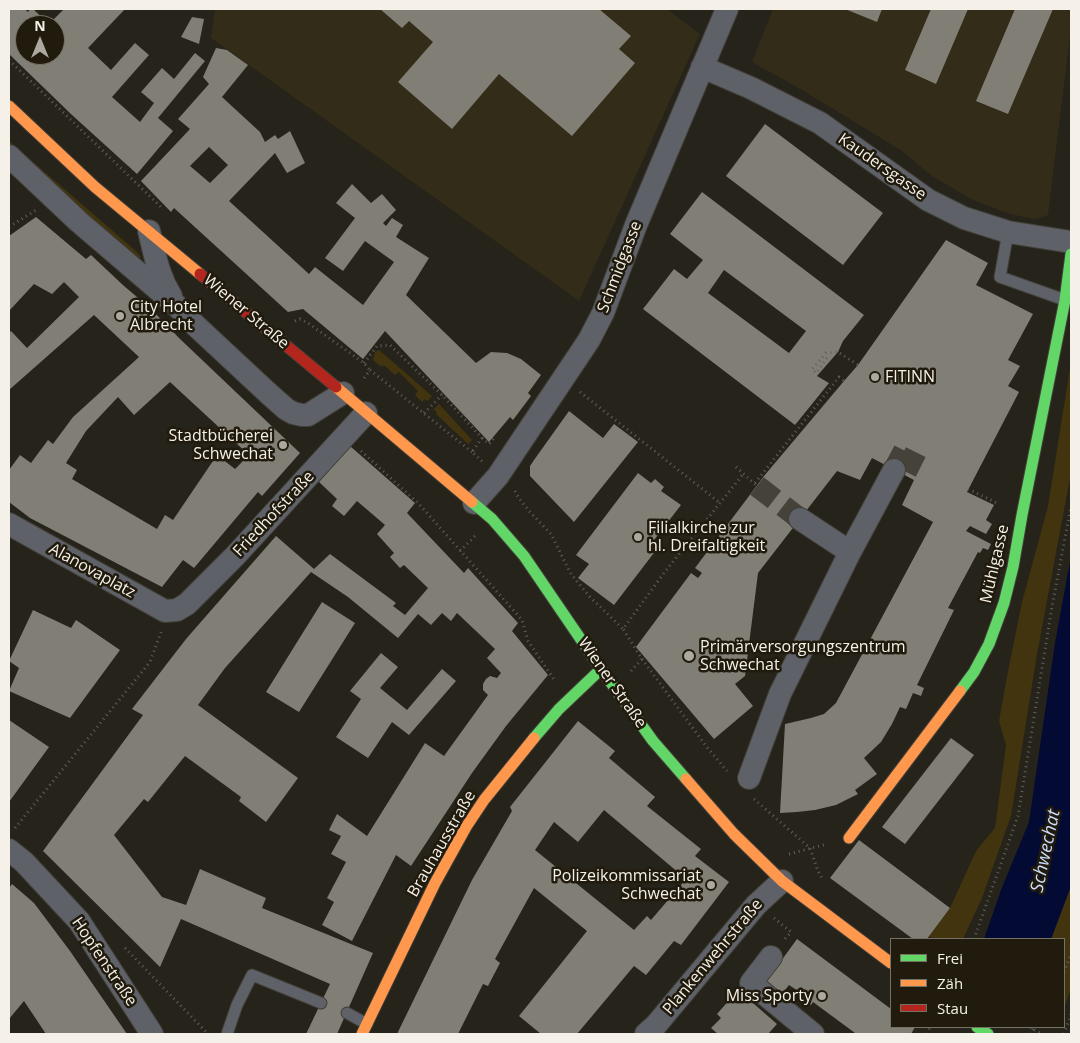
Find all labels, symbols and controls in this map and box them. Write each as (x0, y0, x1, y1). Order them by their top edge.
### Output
north arrow (15, 15, 65, 65)
text: N (34, 16, 46, 35)
street label: Kaudersgasse (834, 130, 930, 204)
street label: Schmidgasse (594, 218, 646, 316)
street label: Wiener Straße (199, 271, 293, 353)
place label: City Hotel Albrecht (130, 297, 202, 335)
marker: City Hotel Albrecht (114, 310, 126, 322)
place label: FITINN (885, 367, 935, 387)
marker: FITINN (869, 371, 881, 383)
place label: Stadtbücherei Schwechat (169, 426, 273, 464)
marker: Stadtbücherei Schwechat (277, 439, 289, 451)
street label: Friedhofstraße (229, 467, 319, 561)
place label: Filialkirche zur hl. Dreifaltigkeit (648, 518, 765, 556)
street label: Mühlgasse (977, 523, 1013, 605)
marker: Filialkirche zur hl. Dreifaltigkeit (632, 531, 644, 543)
street label: Alanovaplatz (46, 540, 138, 602)
street label: Wiener Straße (574, 634, 650, 732)
place label: Primärversorgungszentrum Schwechat (700, 637, 906, 675)
marker: Primärversorgungszentrum Schwechat (682, 649, 696, 663)
street label: Brauhausstraße (404, 787, 480, 901)
water label: Schwechat (1027, 808, 1065, 894)
place label: Polizeikommissariat Schwechat (552, 866, 701, 904)
marker: Polizeikommissariat Schwechat (705, 879, 717, 891)
street label: Plankenwehrstraße (659, 895, 767, 1019)
street label: Hopfenstraße (67, 914, 141, 1010)
legend (890, 938, 1065, 1028)
text: Frei (937, 948, 963, 968)
text: Zäh (937, 973, 963, 993)
place label: Miss Sporty (726, 986, 812, 1006)
marker: Miss Sporty (816, 990, 828, 1002)
text: Stau (937, 998, 968, 1018)

